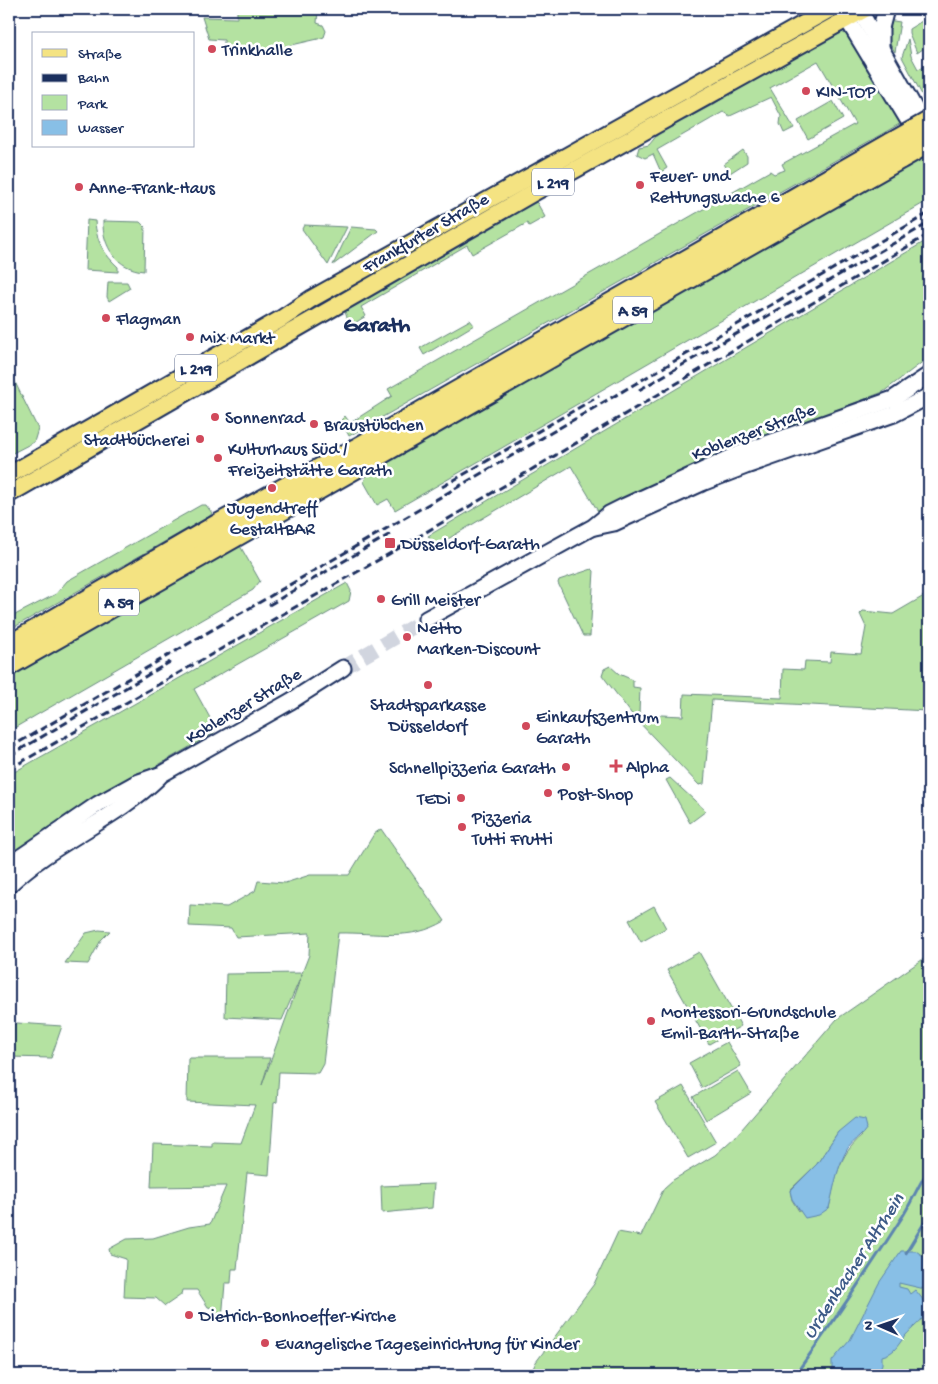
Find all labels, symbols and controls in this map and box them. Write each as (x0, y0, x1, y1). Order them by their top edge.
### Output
legend (32, 32, 195, 148)
place label: Trinkhalle (221, 41, 293, 62)
marker: Trinkhalle (206, 43, 218, 55)
text: Straße (78, 46, 122, 64)
text: Bahn (77, 70, 109, 88)
place label: KIN-TOP (816, 83, 876, 104)
marker: KIN-TOP (800, 85, 812, 97)
text: Park (77, 96, 108, 114)
text: Wasser (78, 120, 125, 138)
place label: Feuer- und Rettungswache 6 (649, 167, 781, 209)
road number: L 219 (532, 168, 574, 196)
place label: Anne-Frank-Haus (89, 179, 216, 200)
marker: Feuer- und Rettungswache 6 (634, 179, 646, 191)
marker: Anne-Frank-Haus (73, 181, 85, 193)
street label: Frankfurter Straße (359, 189, 494, 279)
road number: A 59 (613, 296, 653, 324)
place label: Flagman (115, 310, 181, 331)
marker: Flagman (100, 312, 112, 324)
district label: Garath (344, 314, 411, 340)
place label: Mix Markt (200, 329, 276, 350)
marker: Mix Markt (184, 331, 196, 343)
road number: L 219 (175, 354, 217, 382)
street label: Koblenzer Straße (689, 400, 819, 467)
place label: Sonnenrad (225, 409, 306, 430)
marker: Sonnenrad (209, 411, 221, 423)
place label: Braustübchen (323, 416, 424, 437)
marker: Braustübchen (308, 418, 320, 430)
place label: Stadtbücherei (84, 431, 190, 452)
marker: Stadtbücherei (194, 433, 206, 445)
place label: Kulturhaus Süd / Freizeitstätte Garath (227, 440, 393, 482)
marker: Kulturhaus Süd / Freizeitstätte Garath (212, 452, 224, 464)
marker: Jugendtreff GestaltBAR (266, 482, 278, 494)
place label: Jugendtreff GestaltBAR (227, 499, 319, 541)
place label: Düsseldorf-Garath (400, 535, 540, 556)
marker: Düsseldorf-Garath (383, 536, 397, 550)
road number: A 59 (99, 588, 139, 616)
place label: Grill Meister (391, 591, 482, 612)
marker: Grill Meister (375, 593, 387, 605)
place label: Netto Marken-Discount (417, 619, 541, 661)
marker: Netto Marken-Discount (401, 631, 413, 643)
street label: Koblenzer Straße (183, 664, 306, 750)
marker: Stadtsparkasse Düsseldorf (422, 679, 434, 691)
place label: Stadtsparkasse Düsseldorf (370, 696, 487, 738)
place label: Einkaufszentrum Garath (536, 708, 659, 750)
marker: Einkaufszentrum Garath (520, 720, 532, 732)
place label: Alpha (626, 758, 670, 779)
place label: Schnellpizzeria Garath (389, 759, 556, 780)
marker: Alpha (610, 760, 622, 772)
marker: Schnellpizzeria Garath (560, 761, 572, 773)
place label: Post-Shop (557, 785, 633, 806)
marker: Post-Shop (542, 787, 554, 799)
place label: TEDi (416, 790, 451, 811)
marker: TEDi (455, 792, 467, 804)
place label: Pizzeria Tutti Frutti (471, 809, 553, 851)
marker: Pizzeria Tutti Frutti (456, 821, 468, 833)
place label: Montessori-Grundschule Emil-Barth-Straße (661, 1003, 837, 1045)
marker: Montessori-Grundschule Emil-Barth-Straße (645, 1015, 657, 1027)
water label: Urdenbacher Altrhein (799, 1189, 911, 1344)
north arrow (856, 1302, 906, 1352)
place label: Dietrich-Bonhoeffer-Kirche (198, 1307, 397, 1328)
marker: Dietrich-Bonhoeffer-Kirche (183, 1309, 195, 1321)
text: N (861, 1321, 878, 1330)
place label: Evangelische Tageseinrichtung für Kinder (275, 1335, 581, 1356)
marker: Evangelische Tageseinrichtung für Kinder (259, 1337, 271, 1349)

